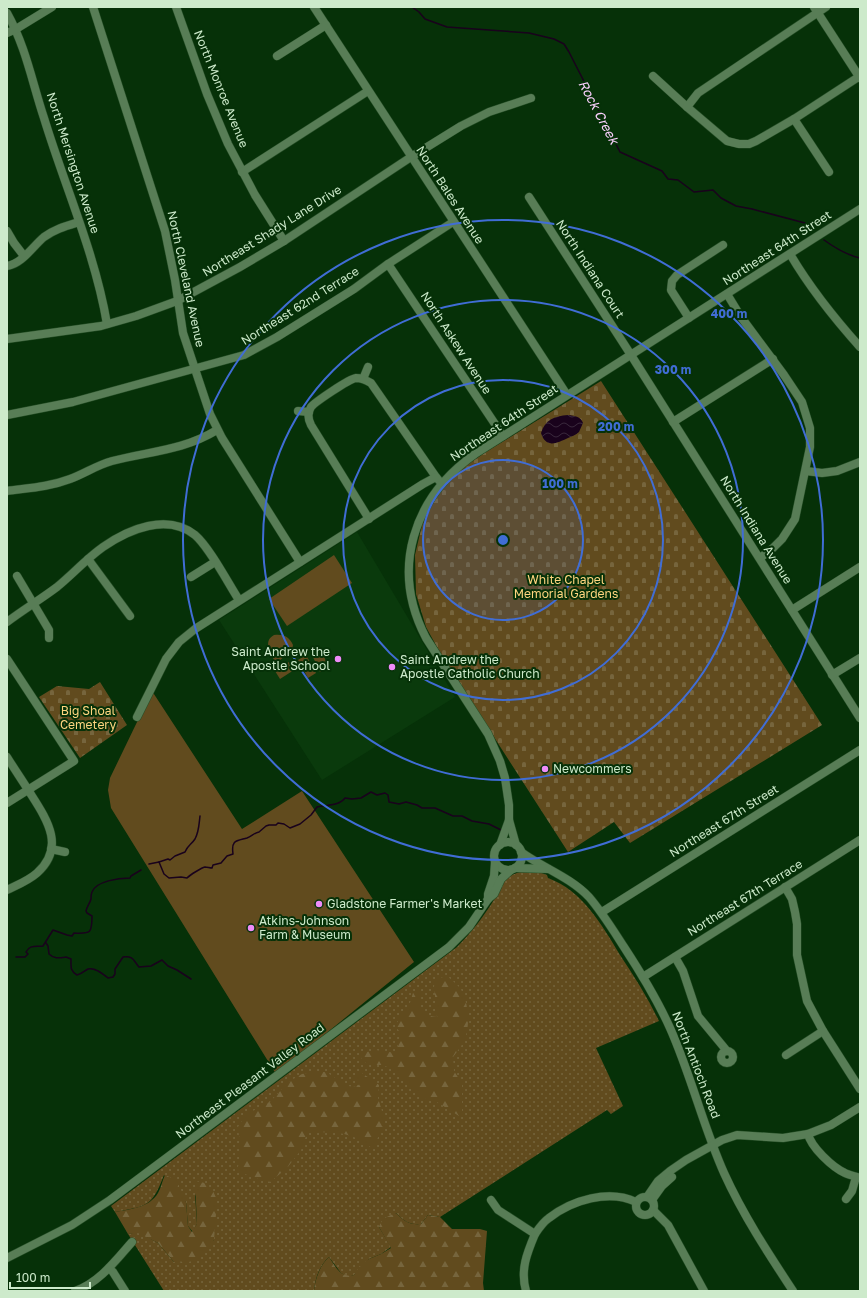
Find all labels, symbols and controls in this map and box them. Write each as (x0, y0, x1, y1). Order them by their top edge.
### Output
street label: North Monroe Avenue (191, 28, 252, 150)
water label: Rock Creek (575, 77, 623, 148)
street label: North Mersington Avenue (44, 90, 103, 235)
street label: North Bales Avenue (413, 143, 488, 246)
street label: Northeast Shady Lane Drive (199, 182, 344, 280)
street label: Northeast 64th Street (720, 207, 834, 288)
street label: North Cleveland Avenue (165, 209, 208, 349)
street label: North Indiana Court (553, 217, 628, 321)
street label: Northeast 62nd Terrace (238, 263, 361, 348)
street label: North Askew Avenue (418, 289, 495, 397)
text: 400 m (711, 306, 747, 321)
text: 300 m (655, 362, 691, 377)
street label: Northeast 64th Street (447, 381, 561, 464)
text: 200 m (598, 419, 634, 434)
street label: North Indiana Avenue (717, 473, 796, 587)
text: 100 m (542, 476, 578, 491)
centre of rings (496, 533, 510, 547)
park label: White Chapel Memorial Gardens (514, 572, 618, 601)
place label: Saint Andrew the Apostle School (231, 644, 330, 673)
place label: Saint Andrew the Apostle Catholic Church (400, 652, 540, 681)
marker: Saint Andrew the Apostle School (333, 654, 343, 664)
marker: Saint Andrew the Apostle Catholic Church (387, 662, 397, 672)
park label: Big Shoal Cemetery (60, 703, 116, 732)
place label: Newcommers (553, 761, 632, 776)
marker: Newcommers (540, 764, 550, 774)
street label: Northeast 67th Street (666, 781, 781, 860)
street label: Northeast 67th Terrace (684, 856, 805, 939)
place label: Gladstone Farmer's Market (327, 896, 483, 911)
marker: Gladstone Farmer's Market (314, 899, 324, 909)
place label: Atkins-Johnson Farm & Museum (259, 913, 351, 942)
marker: Atkins-Johnson Farm & Museum (246, 923, 256, 933)
street label: North Antioch Road (669, 1009, 724, 1120)
street label: Northeast Pleasant Valley Road (172, 1020, 327, 1141)
scale bar (10, 1264, 90, 1290)
text: 100 m (16, 1270, 50, 1285)

